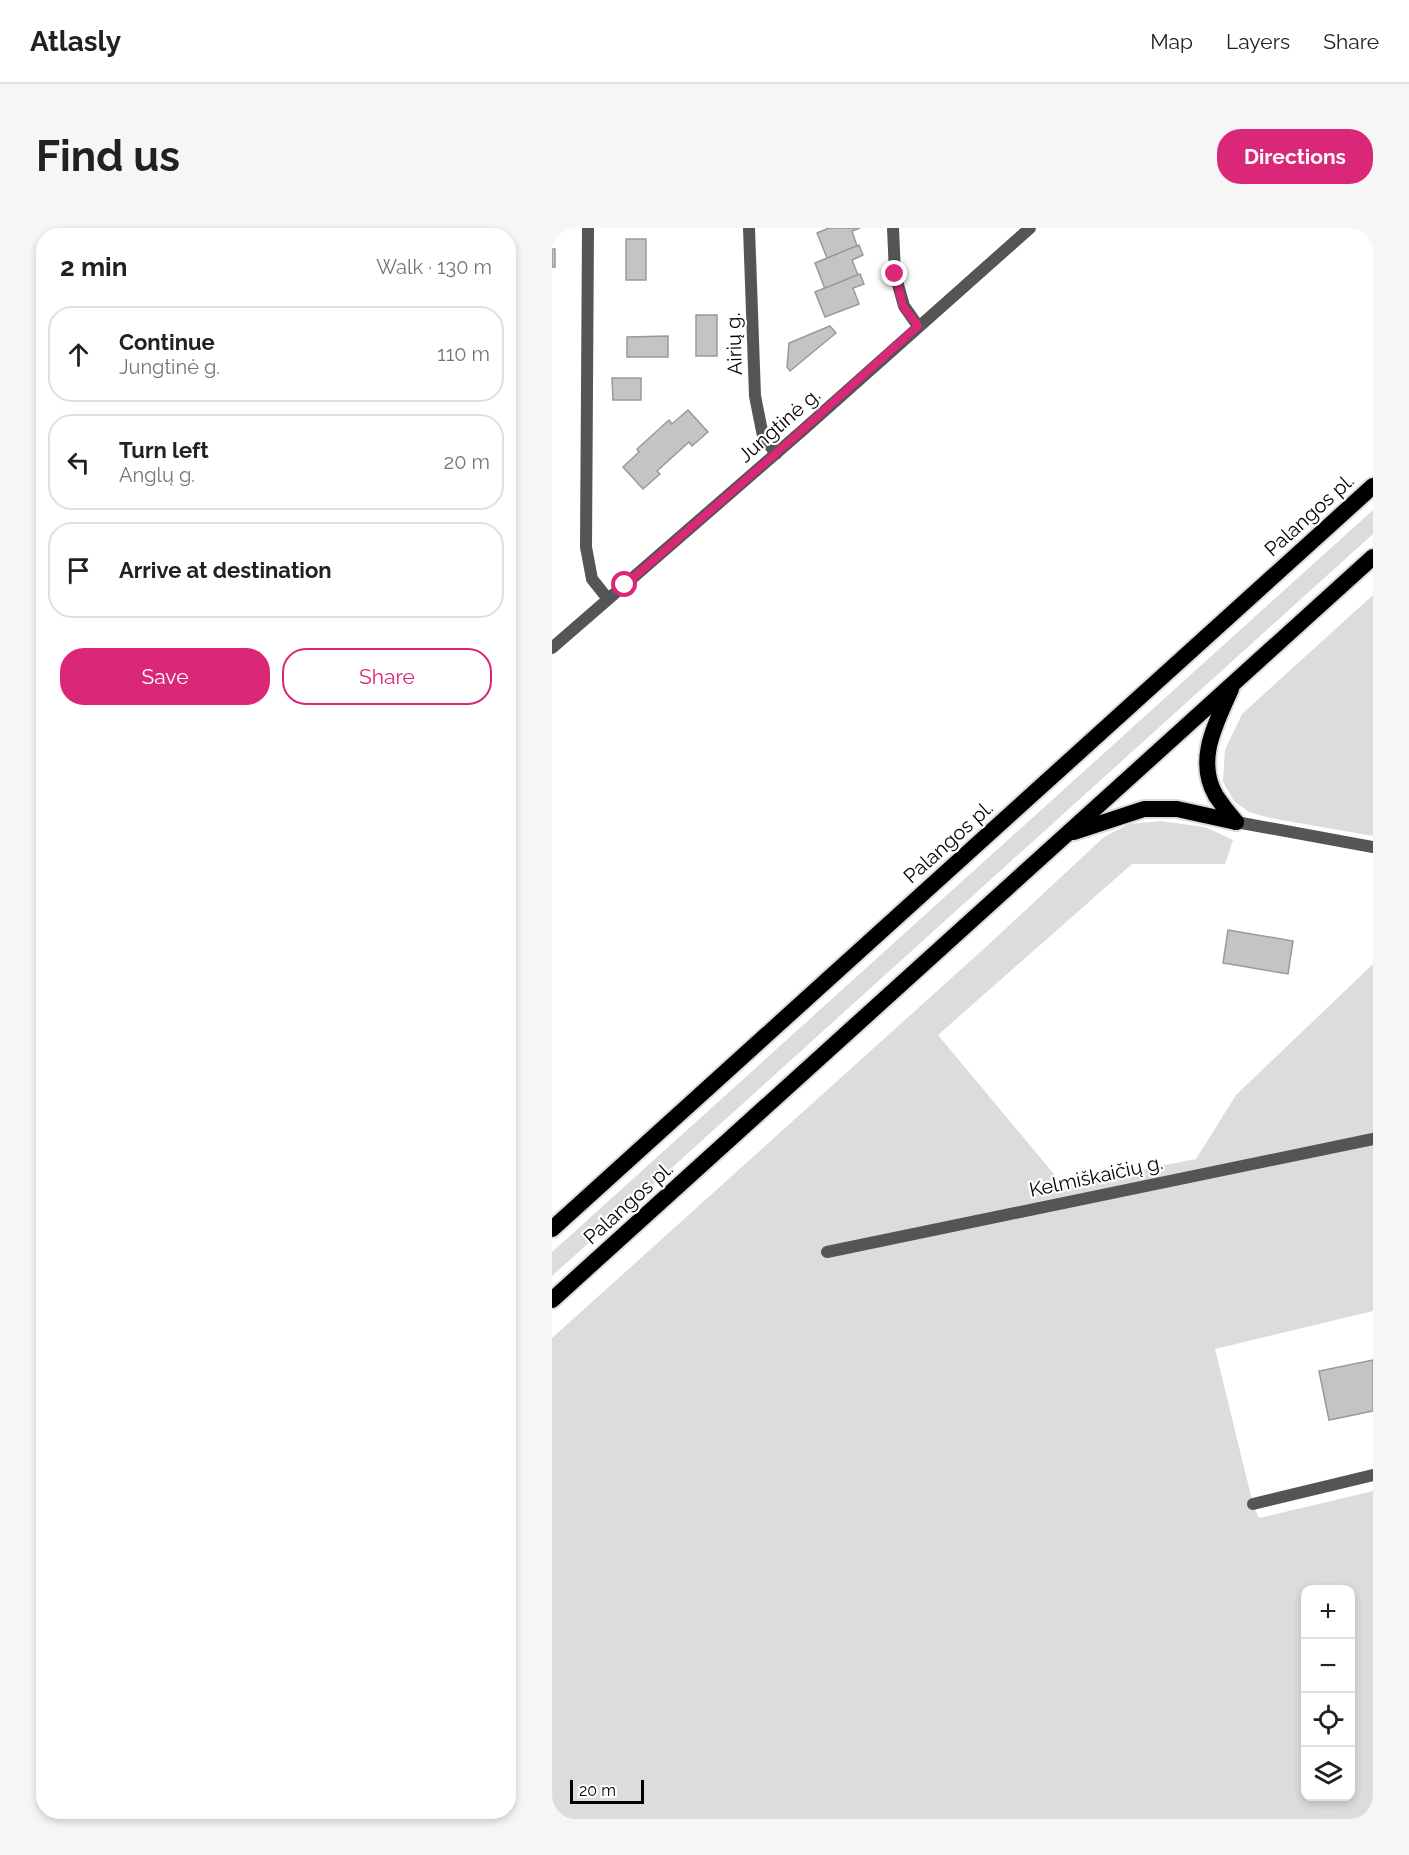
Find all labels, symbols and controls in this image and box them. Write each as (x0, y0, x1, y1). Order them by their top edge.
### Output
text: Atlasly (30, 25, 121, 58)
text: Map (1150, 29, 1193, 54)
text: Layers (1226, 29, 1290, 54)
text: Share (1323, 29, 1379, 54)
button: Directions (1217, 129, 1373, 184)
text: Find us (36, 132, 180, 181)
text: 2 min (60, 252, 127, 282)
text: Walk · 130 m (376, 255, 492, 279)
route end (881, 260, 907, 286)
street label: Airių g. (721, 312, 747, 376)
text: Continue (119, 329, 215, 355)
icon: ahead (62, 338, 95, 371)
text: 110 m (437, 342, 490, 366)
text: Jungtinė g. (119, 355, 220, 379)
street label: Jungtinė g. (733, 383, 825, 467)
text: Turn left (119, 437, 209, 463)
icon: left (62, 446, 95, 479)
text: 20 m (444, 450, 490, 474)
text: Anglų g. (119, 463, 195, 487)
street label: Palangos pl. (1259, 469, 1359, 561)
icon: arrive (62, 554, 95, 587)
text: Arrive at destination (119, 557, 332, 583)
route start (611, 571, 637, 597)
button: Save (60, 648, 270, 705)
button: Share (282, 648, 492, 705)
street label: Palangos pl. (898, 796, 998, 888)
street label: Kelmiškaičių g. (1027, 1150, 1165, 1202)
street label: Palangos pl. (578, 1157, 678, 1249)
map controls (1301, 1585, 1355, 1801)
button: + (1301, 1585, 1355, 1639)
button: − (1301, 1639, 1355, 1693)
button: locate (1301, 1693, 1355, 1747)
button: layers (1301, 1747, 1355, 1801)
scale bar (570, 1777, 644, 1804)
text: 20 m (579, 1781, 616, 1800)

